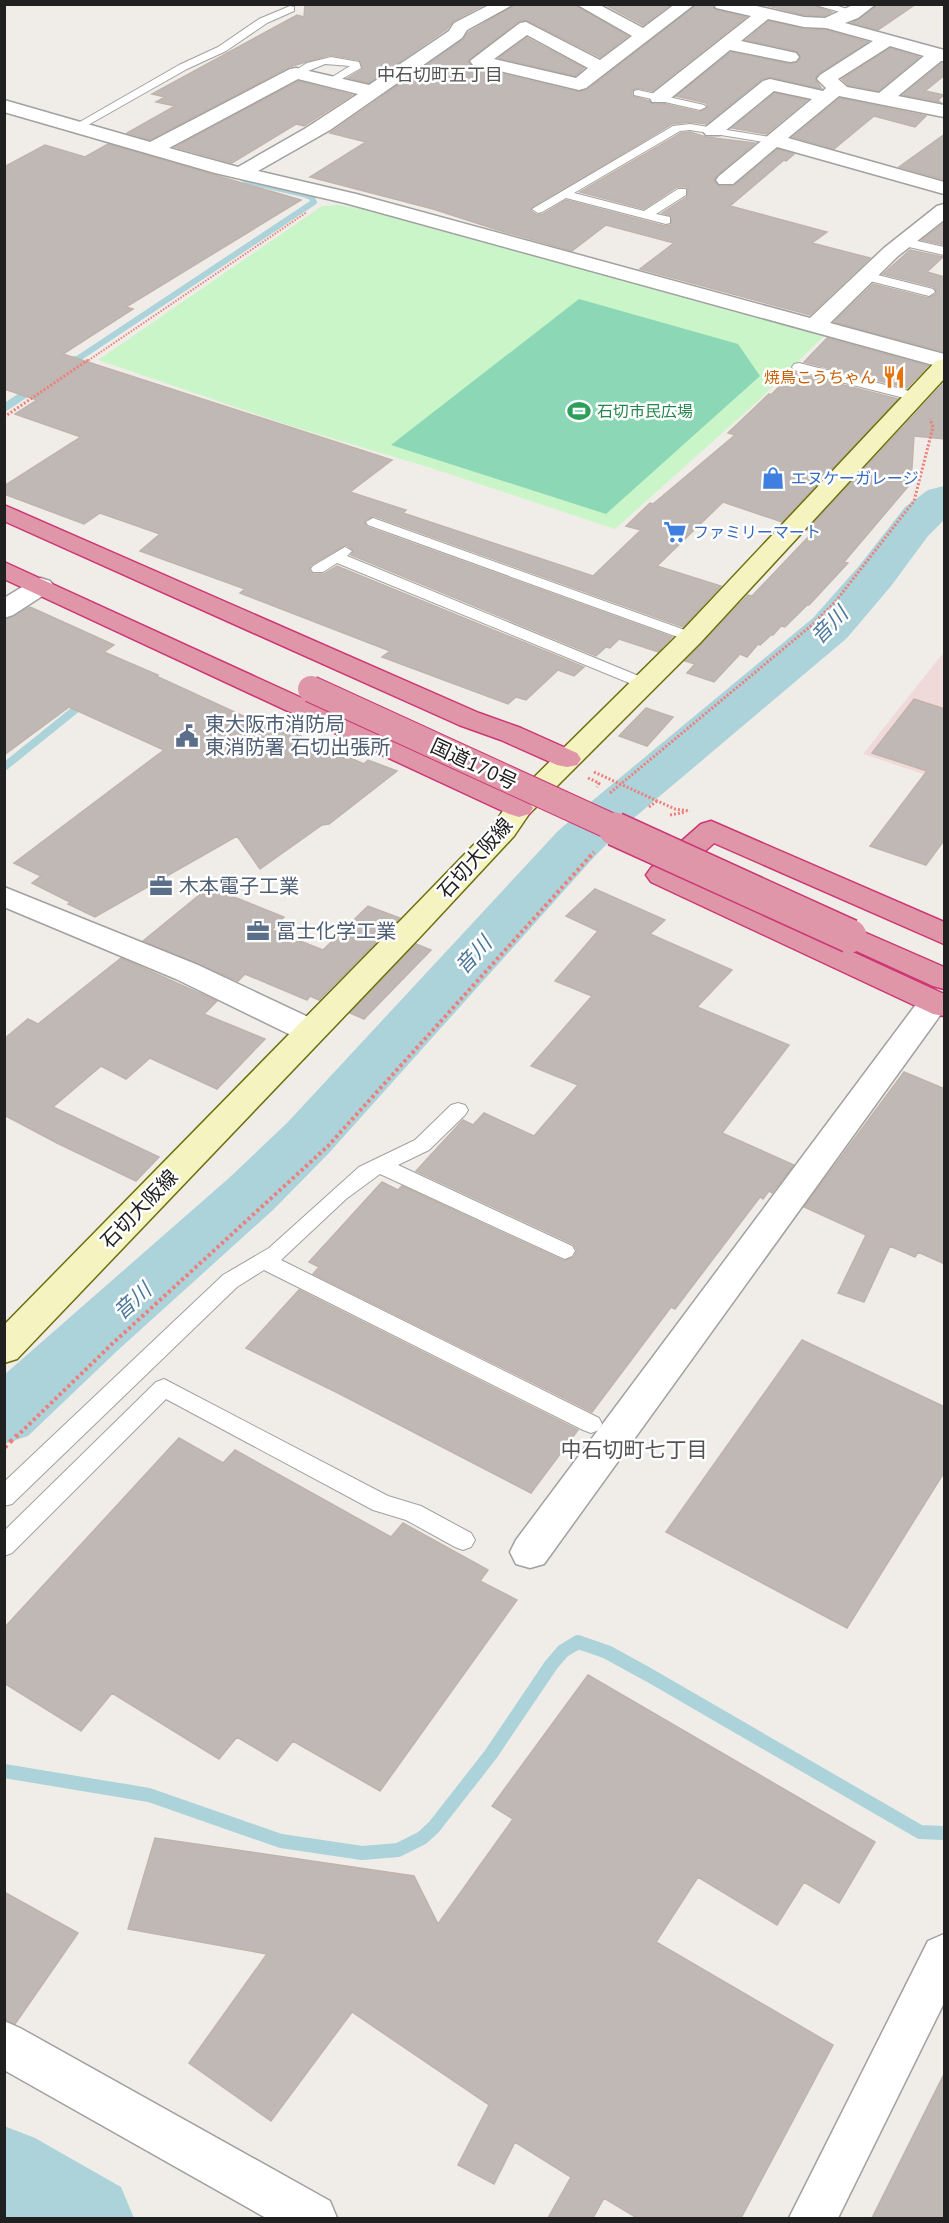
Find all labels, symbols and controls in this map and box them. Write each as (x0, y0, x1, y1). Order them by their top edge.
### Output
district label: 中石切町五丁目 (377, 63, 503, 86)
restaurant icon: 焼鳥こうちゃん (881, 364, 907, 390)
place label: 焼鳥こうちゃん (764, 367, 876, 387)
sports icon: 石切市民広場 (566, 398, 592, 424)
place label: 石切市民広場 (597, 401, 693, 421)
shop icon: エヌケーガレージ (760, 465, 786, 491)
place label: エヌケーガレージ (791, 468, 919, 488)
supermarket icon: ファミリーマート (662, 519, 688, 545)
place label: ファミリーマート (693, 522, 821, 542)
water label: 音川 (805, 599, 855, 649)
place label: 東大阪市消防局 東消防署 石切出張所 (205, 711, 390, 760)
public building icon: 東大阪市消防局 東消防署 石切出張所 (174, 723, 200, 749)
street label: 国道170号 (426, 733, 522, 795)
street label: 石切大阪線 (432, 812, 518, 904)
office icon: 木本電子工業 (148, 873, 174, 899)
place label: 木本電子工業 (179, 873, 299, 899)
office icon: 冨士化学工業 (245, 918, 271, 944)
place label: 冨士化学工業 (276, 918, 396, 944)
water label: 音川 (449, 929, 499, 980)
street label: 石切大阪線 (95, 1164, 183, 1254)
water label: 音川 (107, 1276, 158, 1325)
district label: 中石切町七丁目 (561, 1436, 708, 1463)

